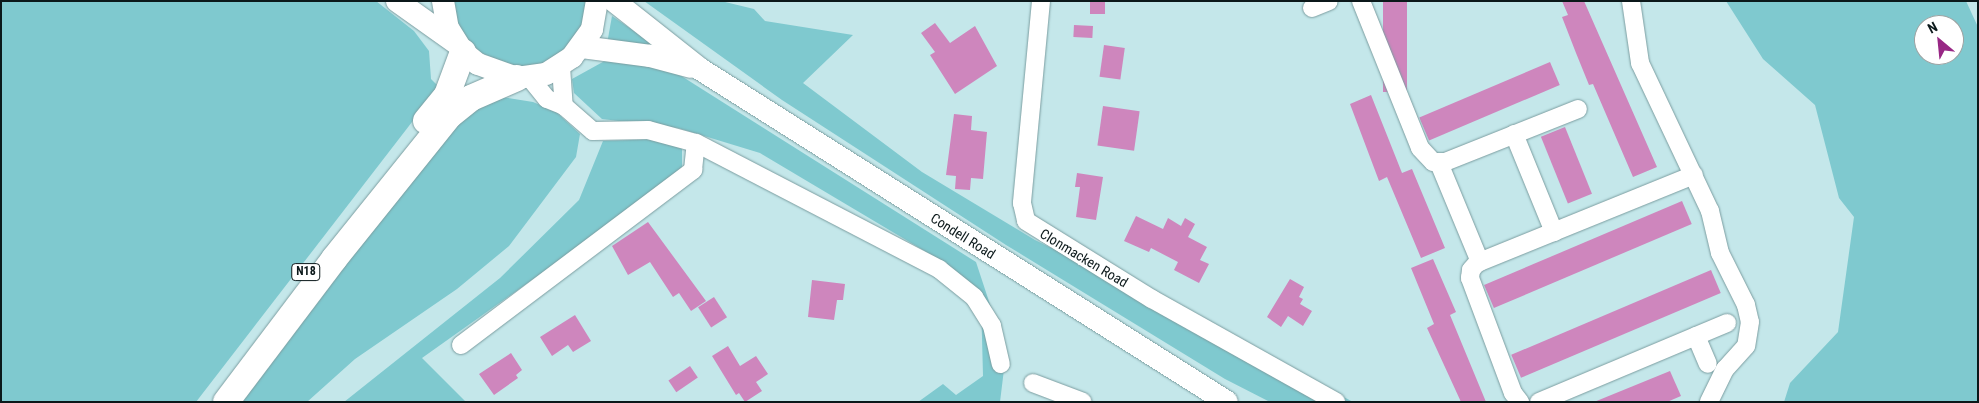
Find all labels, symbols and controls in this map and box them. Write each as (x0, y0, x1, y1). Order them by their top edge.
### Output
north arrow (1914, 15, 1964, 65)
text: N (1925, 19, 1940, 37)
street label: Condell Road (928, 210, 998, 262)
street label: Clonmacken Road (1037, 225, 1131, 291)
road number: N18 (291, 262, 321, 282)

